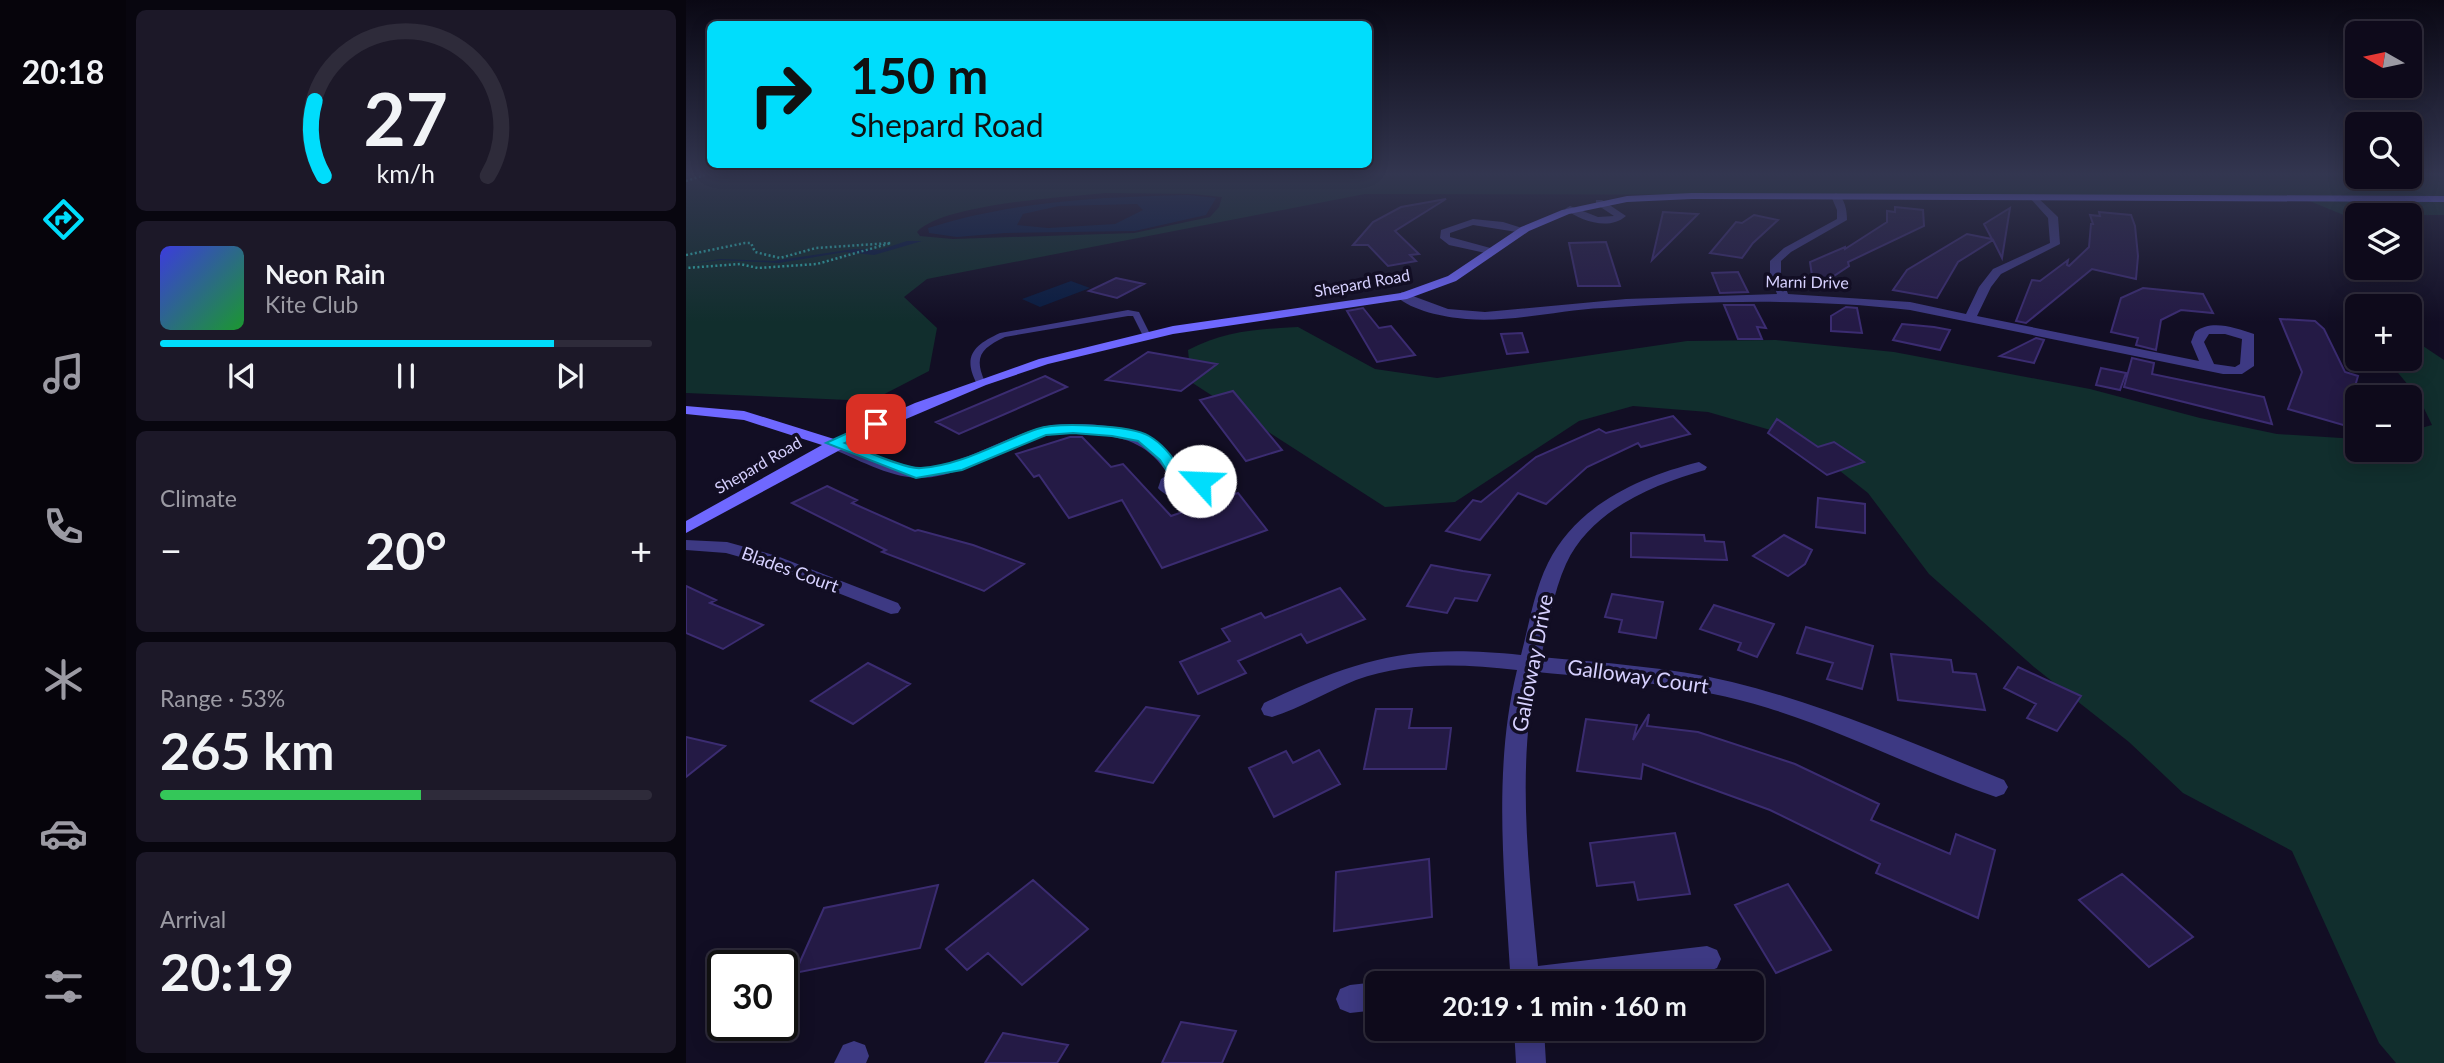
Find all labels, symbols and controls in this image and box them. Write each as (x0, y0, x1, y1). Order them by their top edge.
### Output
north arrow (2345, 21, 2422, 98)
map controls (2345, 21, 2422, 462)
text: 150 m (850, 46, 988, 104)
icon: right (735, 49, 826, 140)
text: 20:18 (22, 52, 104, 91)
text: 27 (364, 75, 448, 163)
text: Shepard Road (850, 105, 1044, 144)
button: search (2345, 112, 2422, 189)
text: km/h (377, 158, 435, 188)
icon: directions (39, 195, 88, 244)
button: layers (2345, 203, 2422, 280)
text: Neon Rain (265, 258, 385, 290)
street label: Shepard Road (1313, 265, 1411, 300)
street label: Marni Drive (1765, 271, 1849, 292)
text: Kite Club (265, 290, 358, 318)
button: + (2345, 294, 2422, 371)
icon: music (39, 349, 88, 398)
icon: previous (223, 357, 261, 395)
icon: pause (387, 357, 425, 395)
icon: next (551, 357, 589, 395)
button: − (2345, 385, 2422, 462)
pin (846, 394, 906, 454)
icon: arrive (857, 405, 895, 443)
street label: Shepard Road (711, 432, 804, 497)
position arrow (1163, 444, 1237, 518)
text: Climate (160, 484, 237, 512)
icon: phone (39, 502, 88, 551)
text: 20° (365, 519, 447, 581)
text: − (160, 527, 182, 573)
text: + (630, 527, 652, 573)
street label: Blades Court (739, 541, 842, 597)
street label: Galloway Drive (1506, 592, 1557, 734)
street label: Galloway Court (1566, 653, 1711, 698)
icon: climate (39, 655, 88, 704)
text: Range · 53% (160, 684, 285, 712)
text: 265 km (160, 719, 334, 781)
icon: car (39, 809, 88, 858)
text: Arrival (160, 905, 226, 933)
text: 20:19 (160, 940, 294, 1002)
speed limit sign: 30 (707, 950, 798, 1041)
icon: filters (39, 962, 88, 1011)
text: 20:19 · 1 min · 160 m (1442, 990, 1687, 1022)

